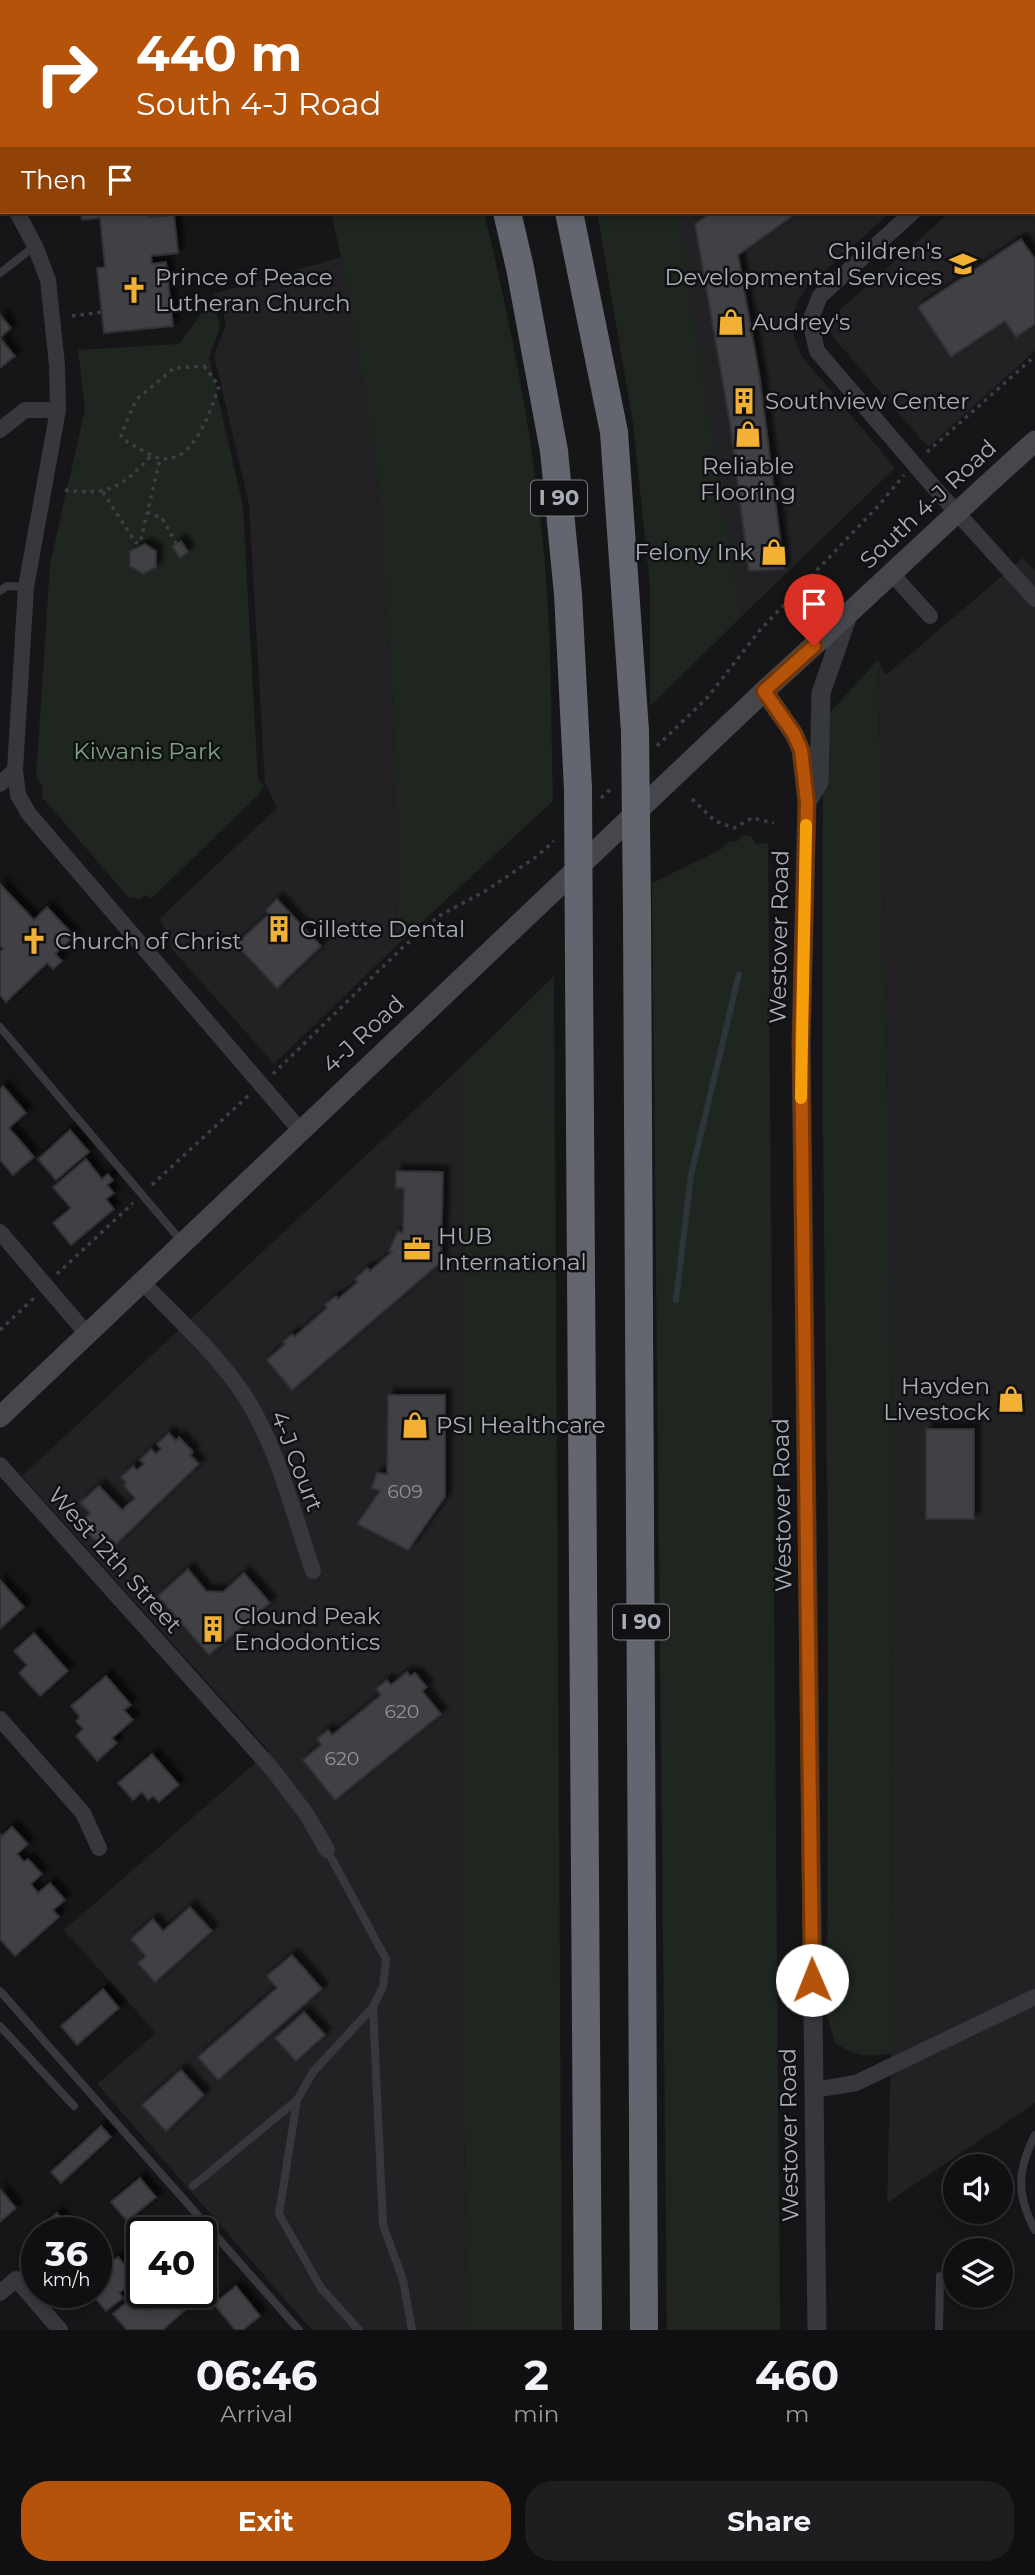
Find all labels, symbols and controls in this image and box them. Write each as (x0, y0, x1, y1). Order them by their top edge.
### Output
text: 440 m (136, 24, 302, 83)
icon: right (21, 28, 112, 119)
text: South 4-J Road (136, 84, 381, 123)
icon: arrive (101, 161, 139, 199)
text: Then (21, 164, 87, 196)
place label: Children's Developmental Services (665, 237, 942, 291)
school or university icon: Children's Developmental Services (948, 249, 978, 279)
place label: Prince of Peace Lutheran Church (155, 263, 351, 317)
church icon: Prince of Peace Lutheran Church (119, 275, 149, 305)
shop icon: Audrey's (716, 307, 746, 337)
place label: Audrey's (752, 308, 850, 336)
building icon: Southview Center (729, 386, 759, 416)
place label: Southview Center (765, 387, 969, 415)
shop icon: Reliable Flooring (733, 419, 763, 449)
street label: South 4-J Road (854, 434, 1002, 574)
place label: Reliable Flooring (700, 452, 796, 506)
road number: I 90 (531, 480, 587, 516)
shop icon: Felony Ink (759, 537, 789, 567)
place label: Felony Ink (635, 538, 753, 566)
pin (784, 574, 844, 646)
icon: arrive (795, 585, 833, 623)
park label: Kiwanis Park (73, 737, 221, 765)
street label: Westover Road (763, 850, 795, 1024)
building icon: Gillette Dental (264, 914, 294, 944)
place label: Gillette Dental (300, 915, 465, 943)
church icon: Church of Christ (19, 926, 49, 956)
place label: Church of Christ (55, 927, 241, 955)
street label: 4-J Road (316, 989, 410, 1079)
place label: HUB International (438, 1222, 587, 1276)
office icon: HUB International (402, 1234, 432, 1264)
place label: Hayden Livestock (883, 1372, 990, 1426)
shop icon: Hayden Livestock (996, 1384, 1026, 1414)
street label: 4-J Court (265, 1407, 329, 1515)
shop icon: PSI Healthcare (400, 1410, 430, 1440)
place label: PSI Healthcare (436, 1411, 606, 1439)
street label: Westover Road (766, 1418, 798, 1592)
house number: 609 (387, 1480, 423, 1503)
street label: West 12th Street (42, 1481, 188, 1639)
place label: Clound Peak Endodontics (234, 1602, 381, 1656)
road number: I 90 (613, 1604, 669, 1640)
building icon: Clound Peak Endodontics (198, 1614, 228, 1644)
house number: 620 (385, 1700, 419, 1723)
house number: 620 (325, 1747, 359, 1770)
position arrow (775, 1943, 849, 2017)
street label: Westover Road (773, 2048, 805, 2222)
map controls (943, 2154, 1013, 2308)
button: sound (943, 2154, 1013, 2224)
speed limit sign: 40 (126, 2217, 217, 2308)
text: 36 (45, 2232, 88, 2275)
button: layers (943, 2238, 1013, 2308)
text: km/h (42, 2269, 91, 2291)
text: 06:46 (196, 2349, 318, 2401)
text: 2 (524, 2349, 549, 2401)
text: 460 (755, 2349, 839, 2401)
text: Arrival (220, 2400, 293, 2428)
text: min (513, 2400, 559, 2428)
text: m (785, 2400, 809, 2428)
button: Exit (21, 2481, 511, 2561)
button: Share (525, 2481, 1014, 2561)

